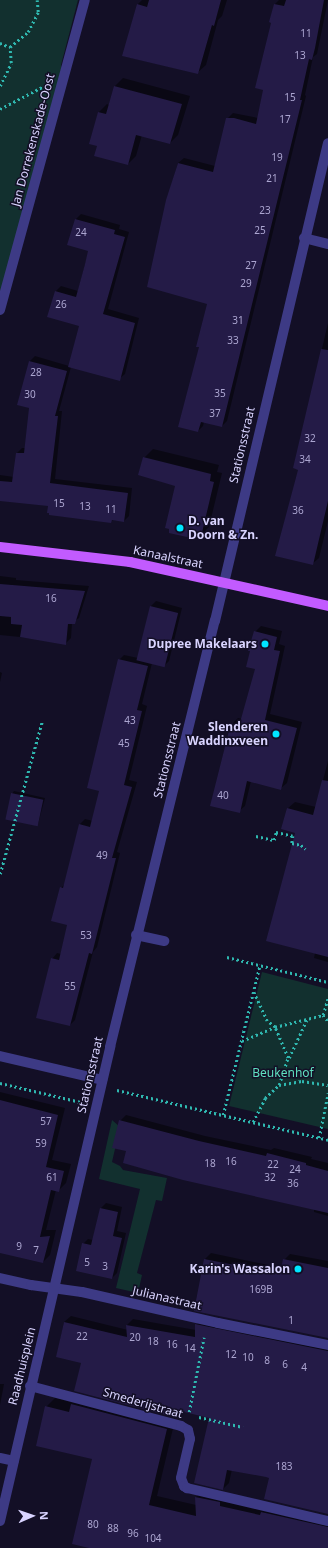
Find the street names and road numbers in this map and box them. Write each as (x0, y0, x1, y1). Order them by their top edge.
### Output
street label: Jan Dorrekenskade-Oost (8, 72, 58, 208)
street label: Stationsstraat (226, 405, 258, 485)
street label: Kanaalstraat (132, 543, 204, 571)
street label: Stationsstraat (151, 720, 183, 800)
street label: Stationsstraat (74, 1035, 106, 1115)
street label: Julianastraat (131, 1283, 203, 1313)
street label: Raadhuisplein (5, 1326, 39, 1406)
street label: Smederijstraat (101, 1385, 185, 1421)

